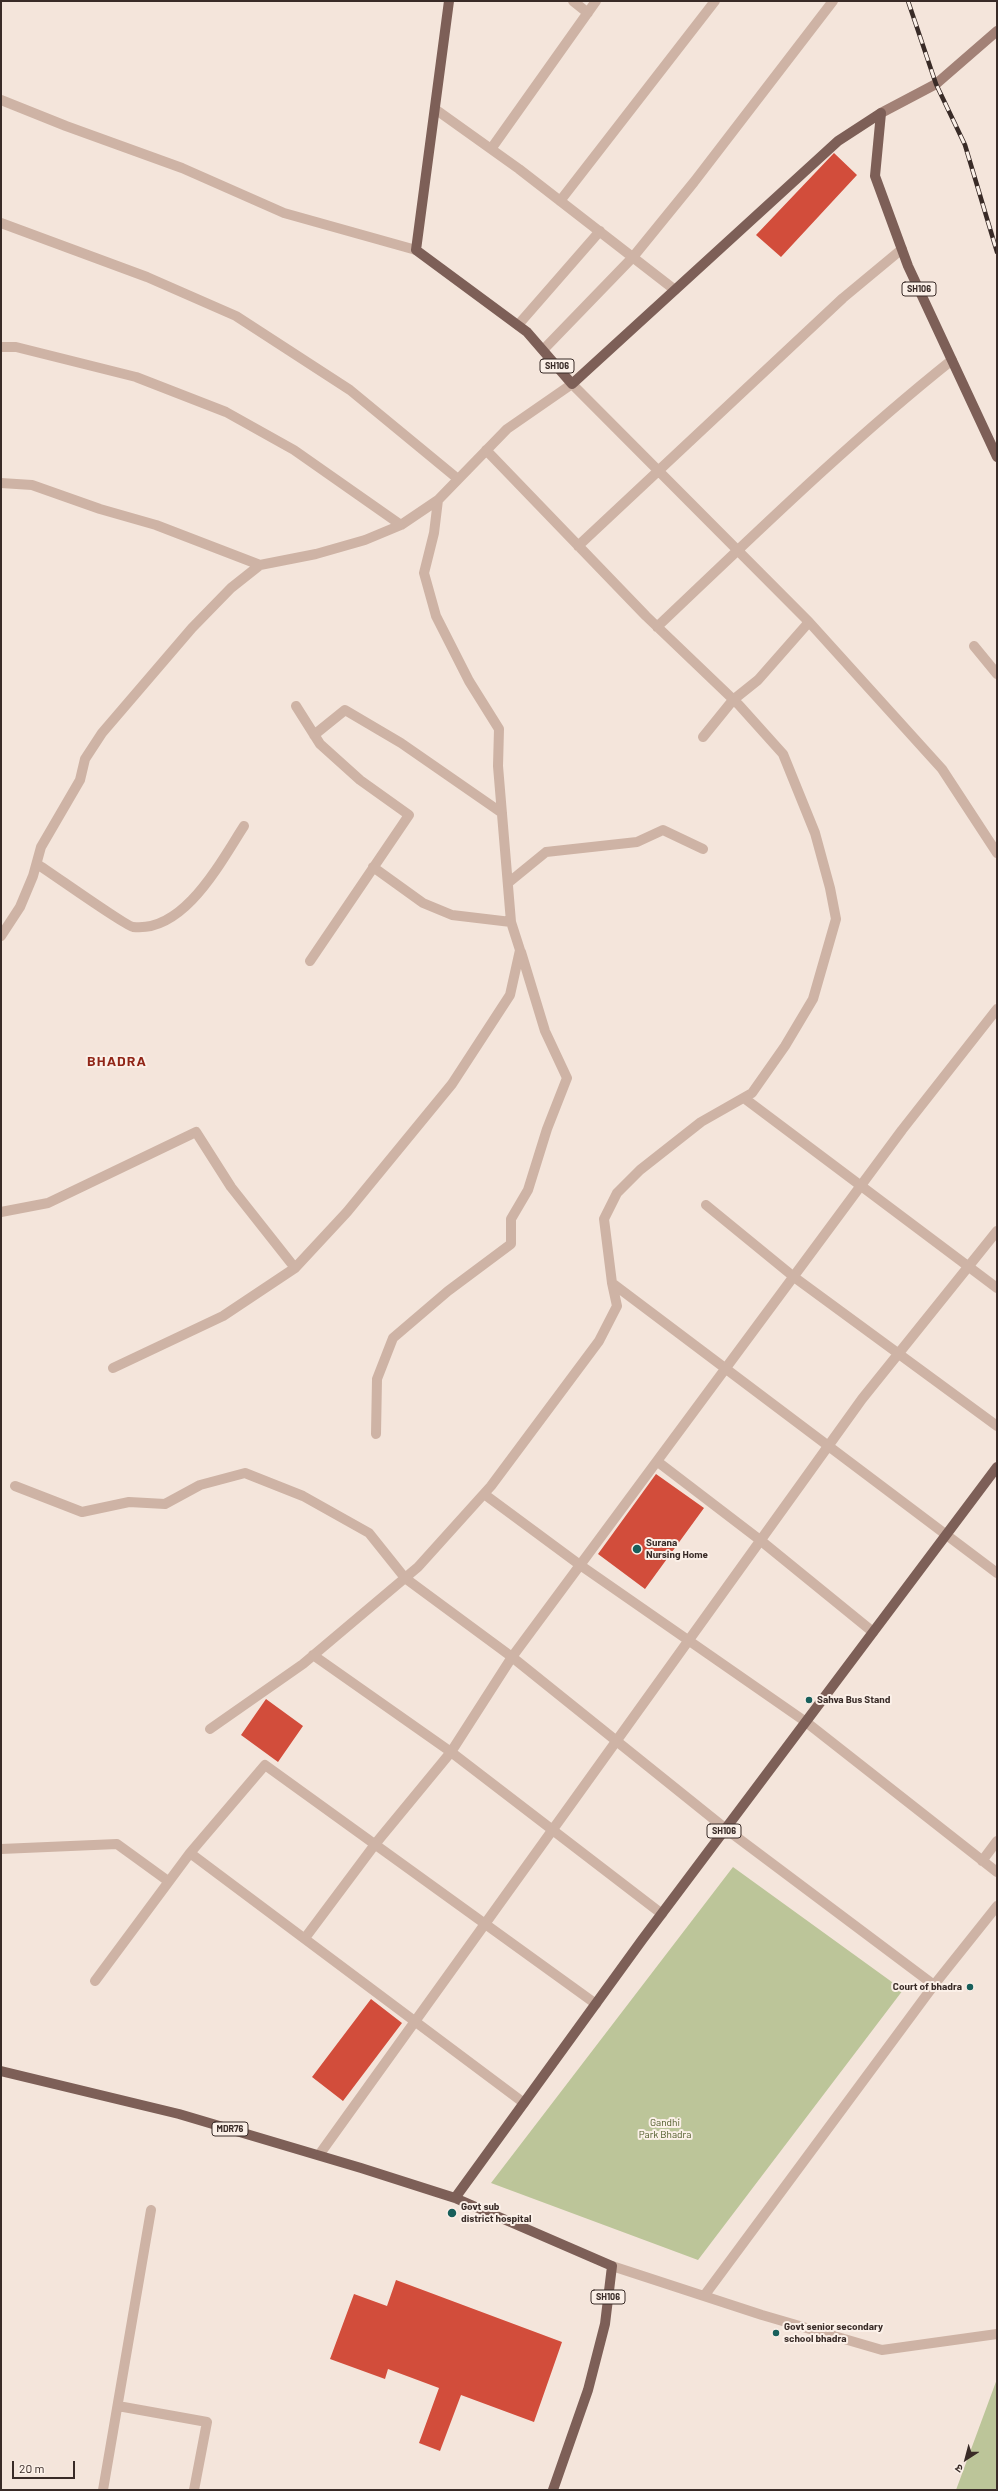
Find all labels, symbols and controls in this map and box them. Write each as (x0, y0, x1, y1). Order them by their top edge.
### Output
road number: SH106 (902, 282, 936, 296)
road number: SH106 (540, 359, 574, 373)
district label: BHADRA (87, 1053, 147, 1069)
place label: Surana Nursing Home (646, 1537, 708, 1560)
marker: Surana Nursing Home (631, 1543, 643, 1555)
place label: Sahva Bus Stand (817, 1694, 890, 1706)
marker: Sahva Bus Stand (804, 1695, 814, 1705)
road number: SH106 (707, 1824, 741, 1838)
place label: Court of bhadra (893, 1981, 962, 1993)
marker: Court of bhadra (965, 1982, 975, 1992)
park label: Gandhi Park Bhadra (639, 2117, 691, 2140)
road number: MDR76 (212, 2122, 248, 2136)
place label: Govt sub district hospital (461, 2201, 531, 2224)
marker: Govt sub district hospital (446, 2207, 458, 2219)
road number: SH106 (591, 2290, 625, 2304)
place label: Govt senior secondary school bhadra (784, 2321, 883, 2344)
marker: Govt senior secondary school bhadra (771, 2328, 781, 2338)
north arrow (946, 2439, 986, 2479)
scale bar (14, 2453, 77, 2479)
text: 20 m (19, 2461, 45, 2475)
text: उ (952, 2462, 965, 2476)

